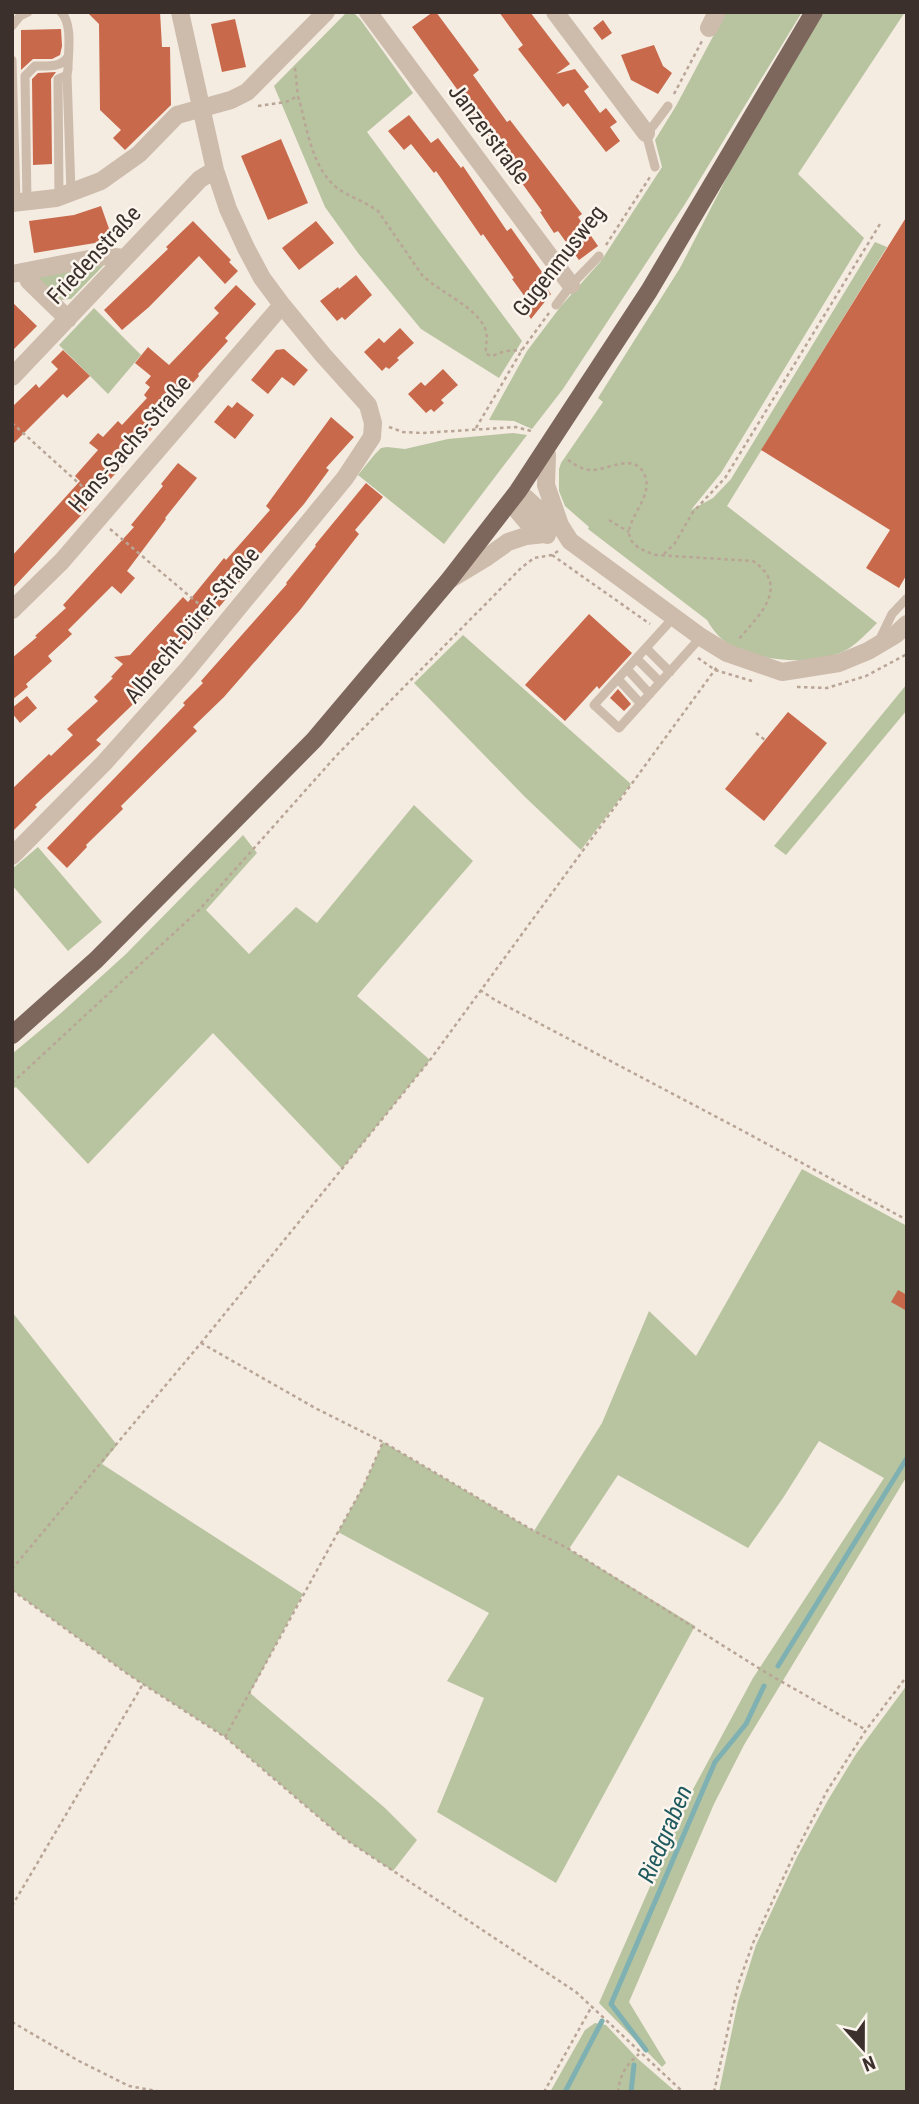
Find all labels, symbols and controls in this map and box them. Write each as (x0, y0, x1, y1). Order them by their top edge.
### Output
street label: Janzerstraße (443, 79, 535, 189)
street label: Friedenstraße (42, 200, 146, 310)
street label: Gugenmusweg (507, 200, 611, 322)
street label: Hans-Sachs-Straße (63, 370, 197, 518)
street label: Albrecht-Dürer-Straße (119, 542, 265, 708)
water label: Riedgraben (632, 1781, 698, 1887)
north arrow (828, 2013, 898, 2083)
text: N (859, 2051, 878, 2076)

